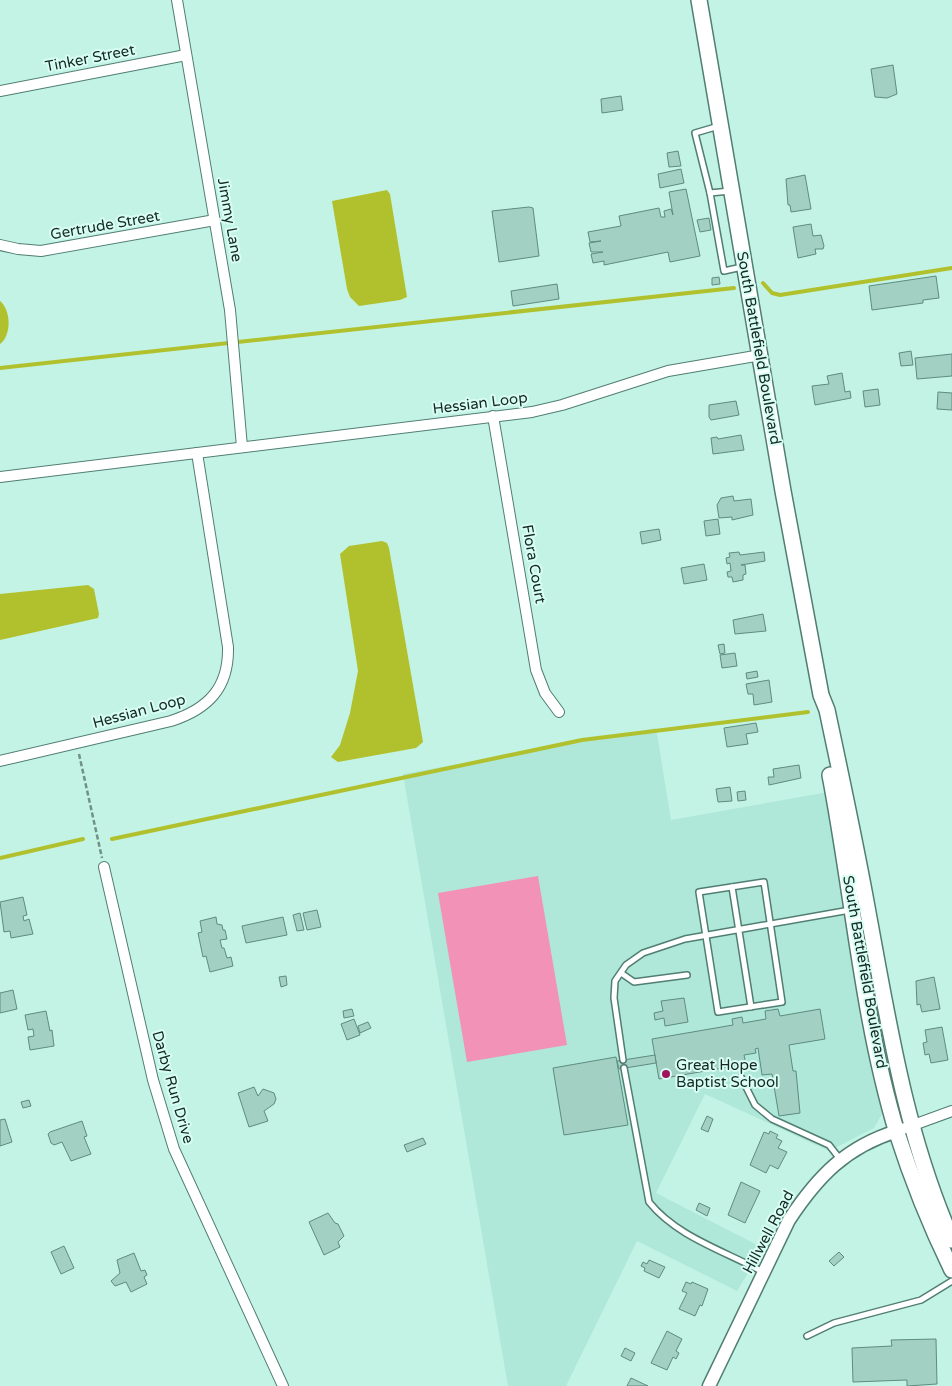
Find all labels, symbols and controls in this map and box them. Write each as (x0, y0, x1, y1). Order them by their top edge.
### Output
street label: Tinker Street (44, 40, 137, 76)
street label: Jimmy Lane (214, 177, 246, 263)
street label: Gertrude Street (49, 206, 161, 243)
street label: South Battlefield Boulevard (733, 250, 785, 446)
street label: Hessian Loop (431, 388, 529, 418)
street label: Flora Court (518, 523, 550, 605)
street label: Hessian Loop (91, 690, 187, 732)
street label: South Battlefield Boulevard (839, 874, 891, 1070)
street label: Darby Run Drive (148, 1029, 198, 1145)
place label: Great Hope Baptist School (676, 1056, 779, 1091)
marker: Great Hope Baptist School (660, 1068, 672, 1080)
street label: Hillwell Road (739, 1187, 797, 1277)

